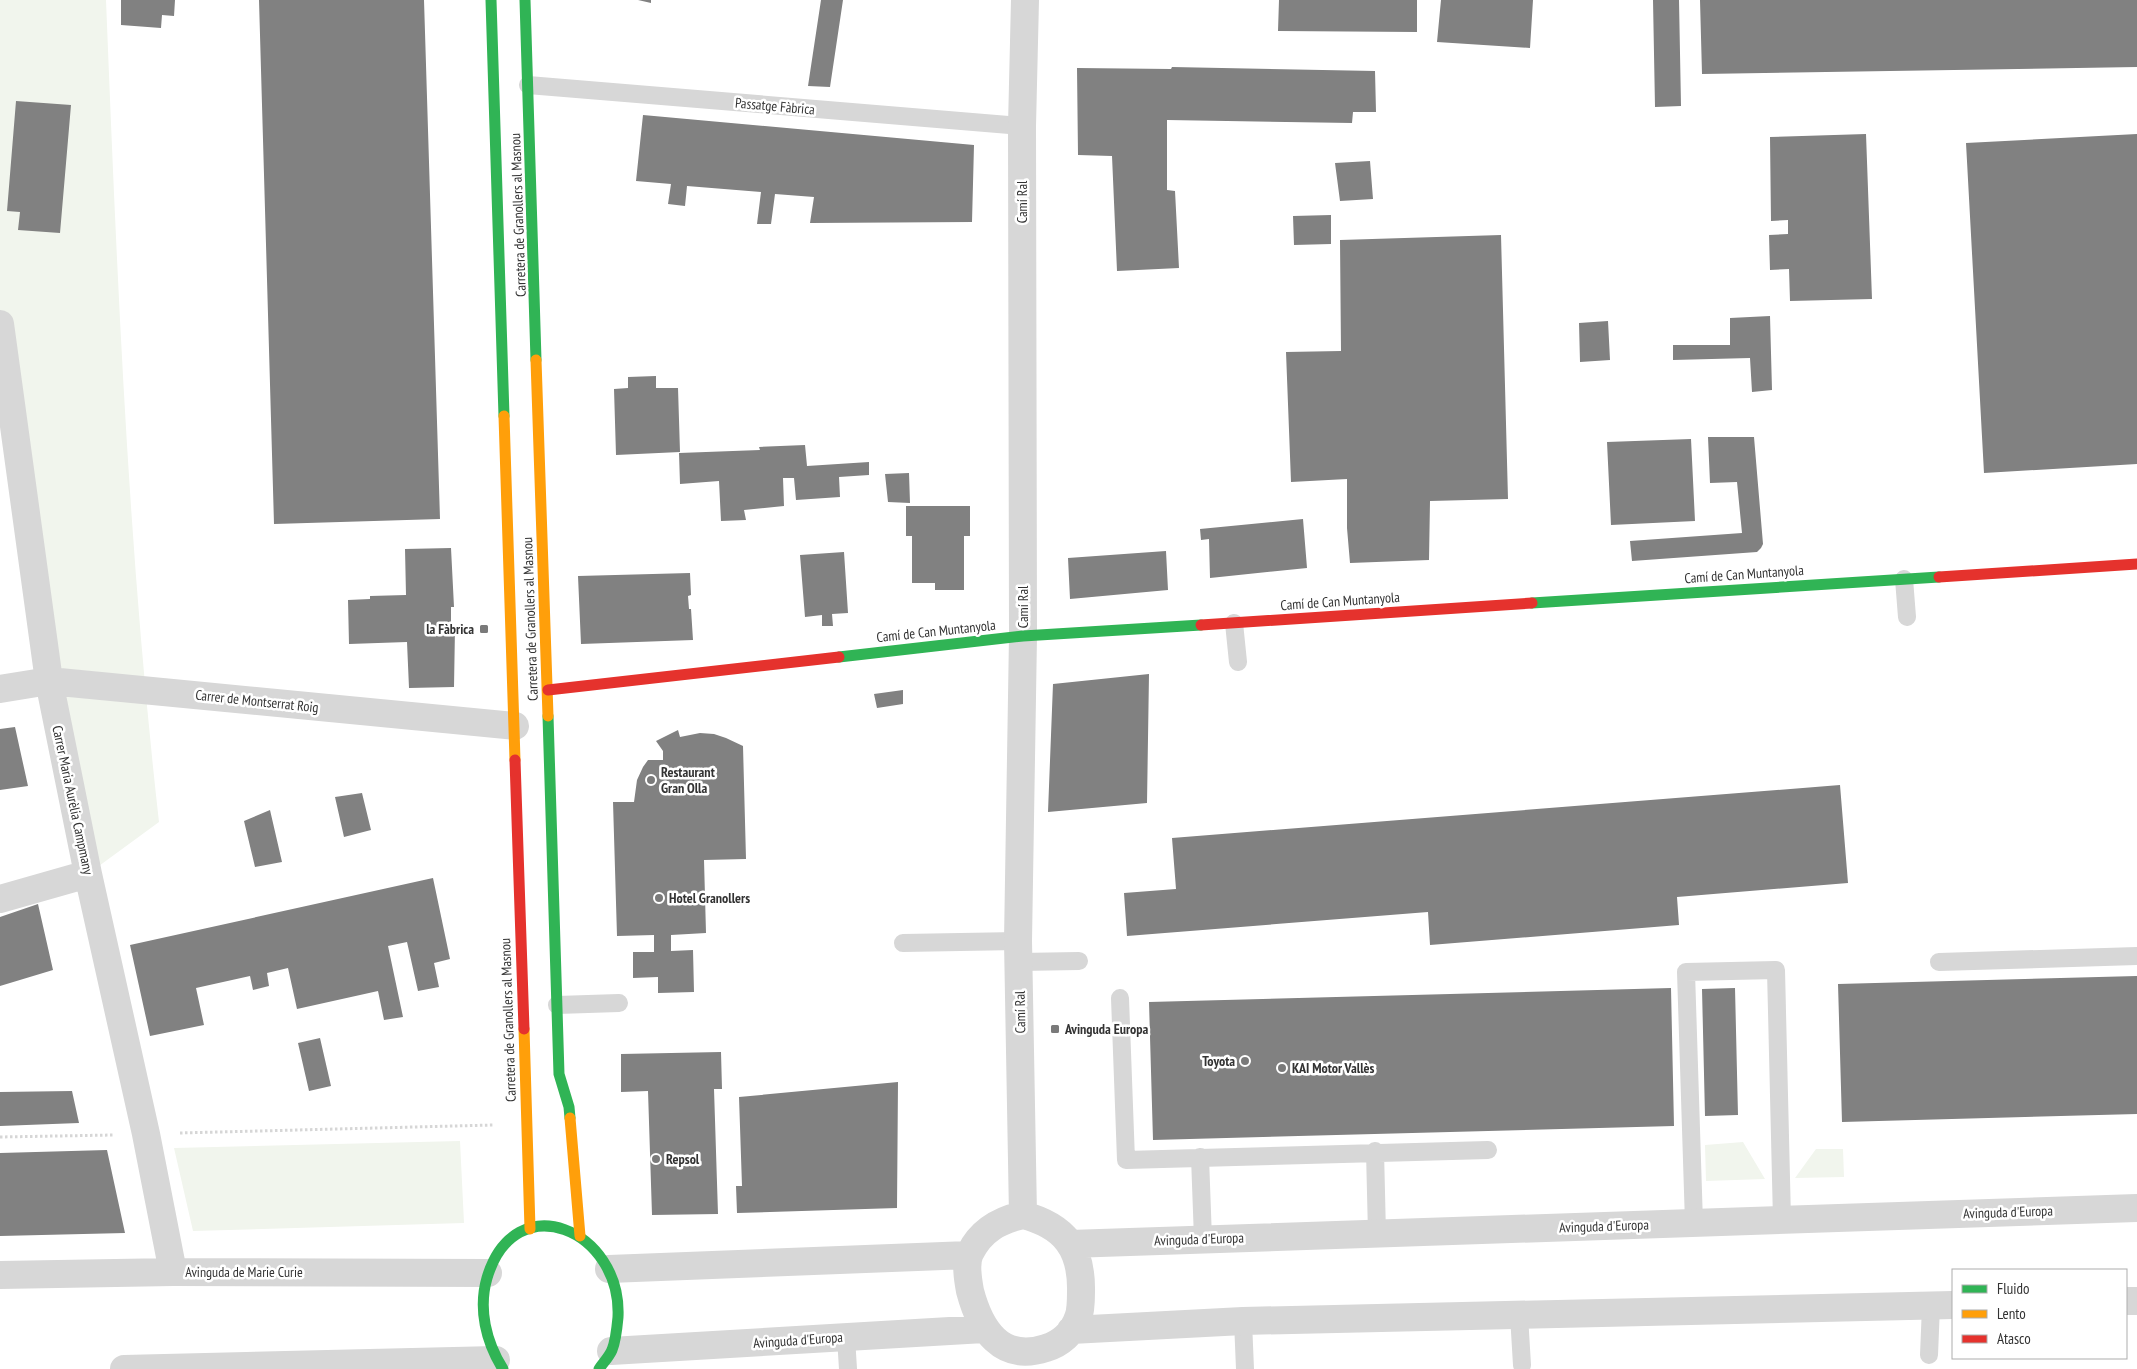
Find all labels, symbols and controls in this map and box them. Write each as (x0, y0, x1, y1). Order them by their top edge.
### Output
street label: Passatge Fàbrica (734, 94, 816, 118)
street label: Carretera de Granollers al Masnou (506, 133, 530, 297)
street label: Camí Ral (1013, 180, 1031, 223)
street label: Carretera de Granollers al Masnou (518, 537, 542, 701)
street label: Camí de Can Muntanyola (1684, 561, 1804, 587)
street label: Camí Ral (1014, 585, 1032, 628)
street label: Camí de Can Muntanyola (1280, 588, 1400, 614)
street label: Camí de Can Muntanyola (876, 616, 996, 646)
place label: la Fàbrica (426, 620, 474, 638)
marker: la Fàbrica (478, 623, 490, 635)
street label: Carrer de Montserrat Roig (195, 686, 319, 716)
street label: Carrer Maria Aurèlia Campmany (48, 724, 98, 877)
place label: Restaurant Gran Olla (661, 763, 715, 797)
marker: Restaurant Gran Olla (645, 774, 657, 786)
place label: Hotel Granollers (669, 889, 750, 907)
marker: Hotel Granollers (653, 892, 665, 904)
street label: Carretera de Granollers al Masnou (496, 938, 520, 1102)
street label: Camí Ral (1011, 990, 1029, 1033)
place label: Avinguda Europa (1064, 1020, 1149, 1038)
marker: Avinguda Europa (1049, 1023, 1061, 1035)
place label: Toyota (1202, 1052, 1235, 1070)
marker: Toyota (1239, 1055, 1251, 1067)
place label: KAI Motor Vallès (1292, 1059, 1375, 1077)
marker: KAI Motor Vallès (1276, 1062, 1288, 1074)
place label: Repsol (666, 1150, 700, 1168)
marker: Repsol (650, 1153, 662, 1165)
street label: Avinguda d'Europa (1963, 1201, 2053, 1223)
street label: Avinguda d'Europa (1559, 1215, 1649, 1237)
street label: Avinguda d'Europa (1154, 1228, 1244, 1250)
street label: Avinguda de Marie Curie (185, 1263, 303, 1281)
legend (1952, 1269, 2127, 1359)
text: Fluido (1997, 1279, 2029, 1298)
text: Lento (1997, 1304, 2026, 1323)
street label: Avinguda d'Europa (753, 1328, 843, 1352)
text: Atasco (1997, 1329, 2031, 1348)

